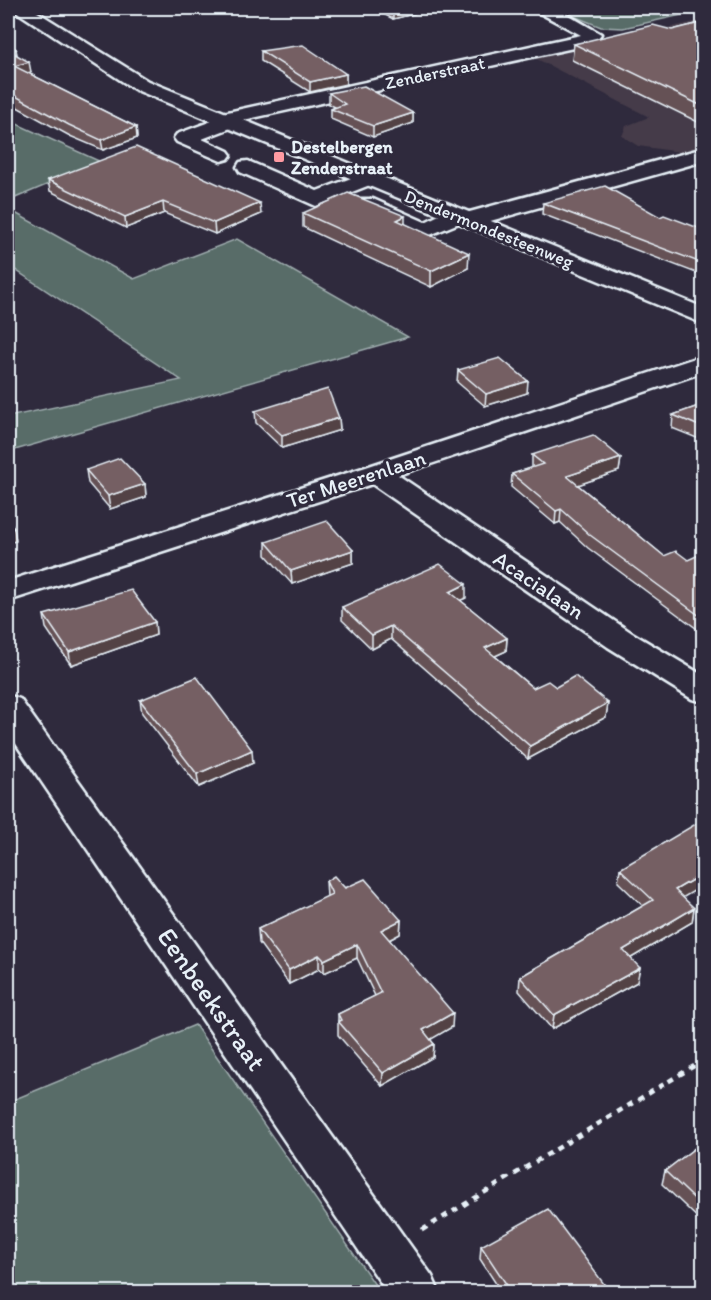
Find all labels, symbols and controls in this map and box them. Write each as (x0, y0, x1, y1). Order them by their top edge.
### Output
street label: Zenderstraat (383, 52, 487, 94)
place label: Destelbergen Zenderstraat (291, 136, 394, 179)
marker: Destelbergen Zenderstraat (272, 150, 286, 164)
street label: Dendermondesteenweg (401, 185, 578, 273)
street label: Ter Meerenlaan (283, 444, 429, 514)
street label: Acacialaan (488, 545, 590, 626)
street label: Eenbeekstraat (151, 921, 273, 1077)

